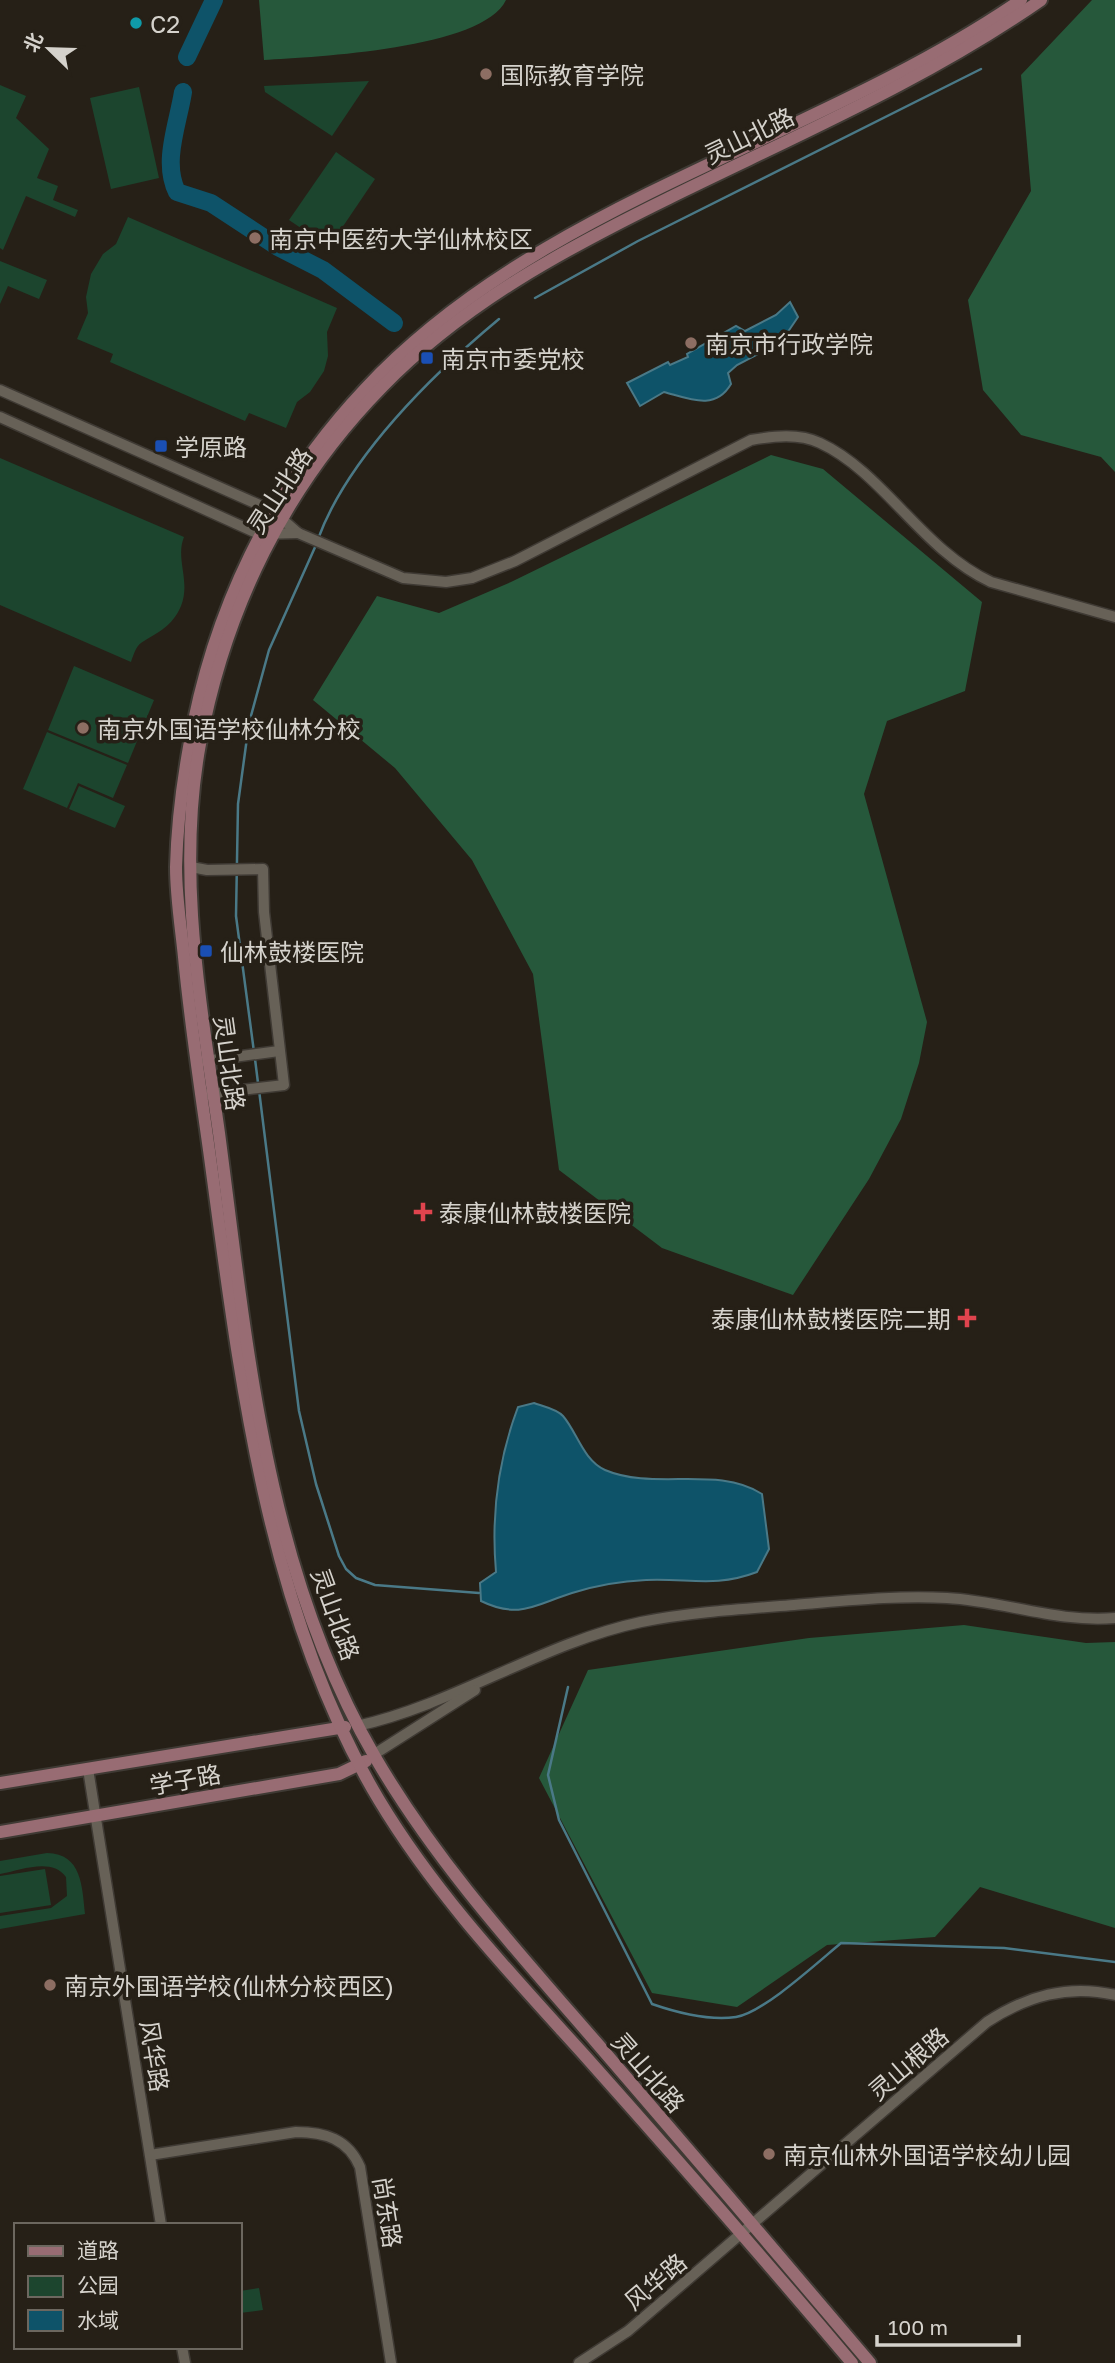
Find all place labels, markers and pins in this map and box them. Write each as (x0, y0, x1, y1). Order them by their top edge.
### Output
place label: C2 (150, 9, 180, 38)
marker: C2 (128, 15, 144, 31)
place label: 国际教育学院 (500, 60, 644, 89)
marker: 国际教育学院 (478, 66, 494, 82)
place label: 南京中医药大学仙林校区 (269, 224, 533, 253)
marker: 南京中医药大学仙林校区 (247, 230, 263, 246)
place label: 南京市行政学院 (705, 329, 873, 358)
marker: 南京市行政学院 (683, 335, 699, 351)
place label: 南京市委党校 (441, 344, 585, 373)
marker: 南京市委党校 (419, 350, 435, 366)
place label: 学原路 (175, 432, 247, 461)
marker: 学原路 (153, 438, 169, 454)
place label: 南京外国语学校仙林分校 (97, 714, 361, 743)
marker: 南京外国语学校仙林分校 (75, 720, 91, 736)
place label: 仙林鼓楼医院 (220, 937, 364, 966)
marker: 仙林鼓楼医院 (198, 943, 214, 959)
place label: 泰康仙林鼓楼医院 (439, 1198, 631, 1227)
marker: 泰康仙林鼓楼医院 (413, 1202, 433, 1222)
place label: 泰康仙林鼓楼医院二期 (711, 1304, 951, 1333)
marker: 泰康仙林鼓楼医院二期 (957, 1308, 977, 1328)
place label: 南京外国语学校(仙林分校西区) (64, 1971, 394, 2000)
marker: 南京外国语学校(仙林分校西区) (42, 1977, 58, 1993)
place label: 南京仙林外国语学校幼儿园 (783, 2140, 1071, 2169)
marker: 南京仙林外国语学校幼儿园 (761, 2146, 777, 2162)

